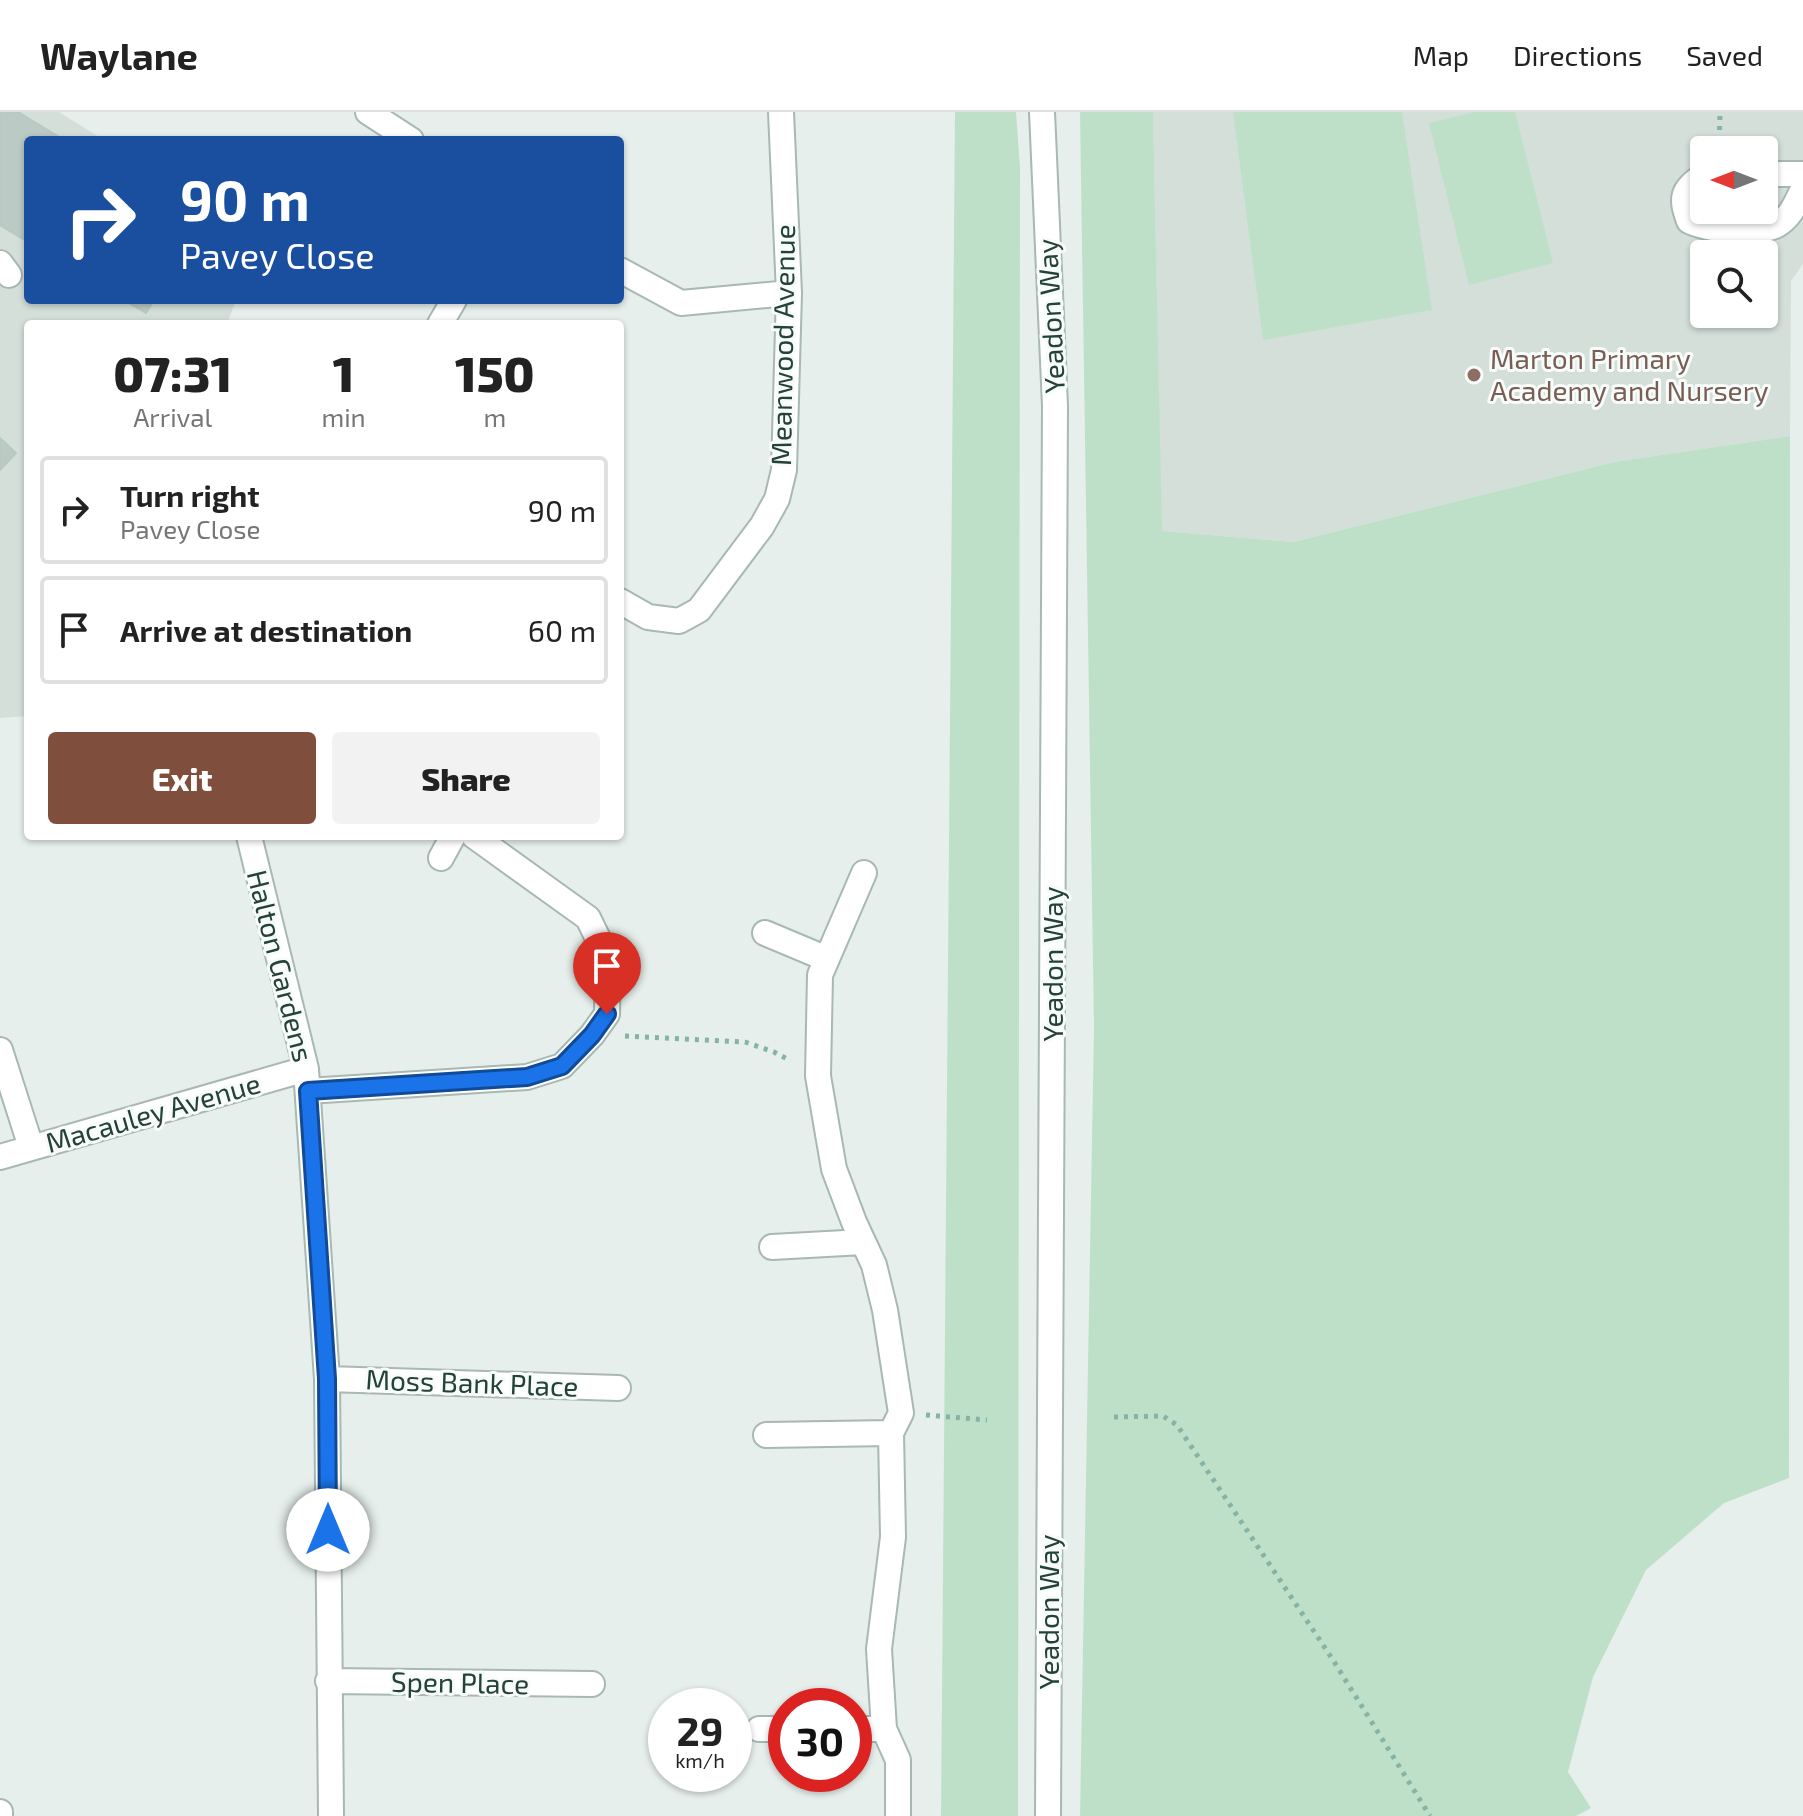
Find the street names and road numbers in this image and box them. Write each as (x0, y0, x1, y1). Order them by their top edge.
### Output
street label: Meanwood Avenue (763, 224, 801, 466)
street label: Yeadon Way (1029, 238, 1071, 394)
street label: Halton Gardens (241, 866, 321, 1065)
street label: Yeadon Way (1035, 886, 1069, 1041)
street label: Macauley Avenue (41, 1065, 264, 1159)
street label: Moss Bank Place (365, 1361, 579, 1403)
street label: Yeadon Way (1031, 1534, 1065, 1689)
street label: Spen Place (391, 1664, 529, 1700)

